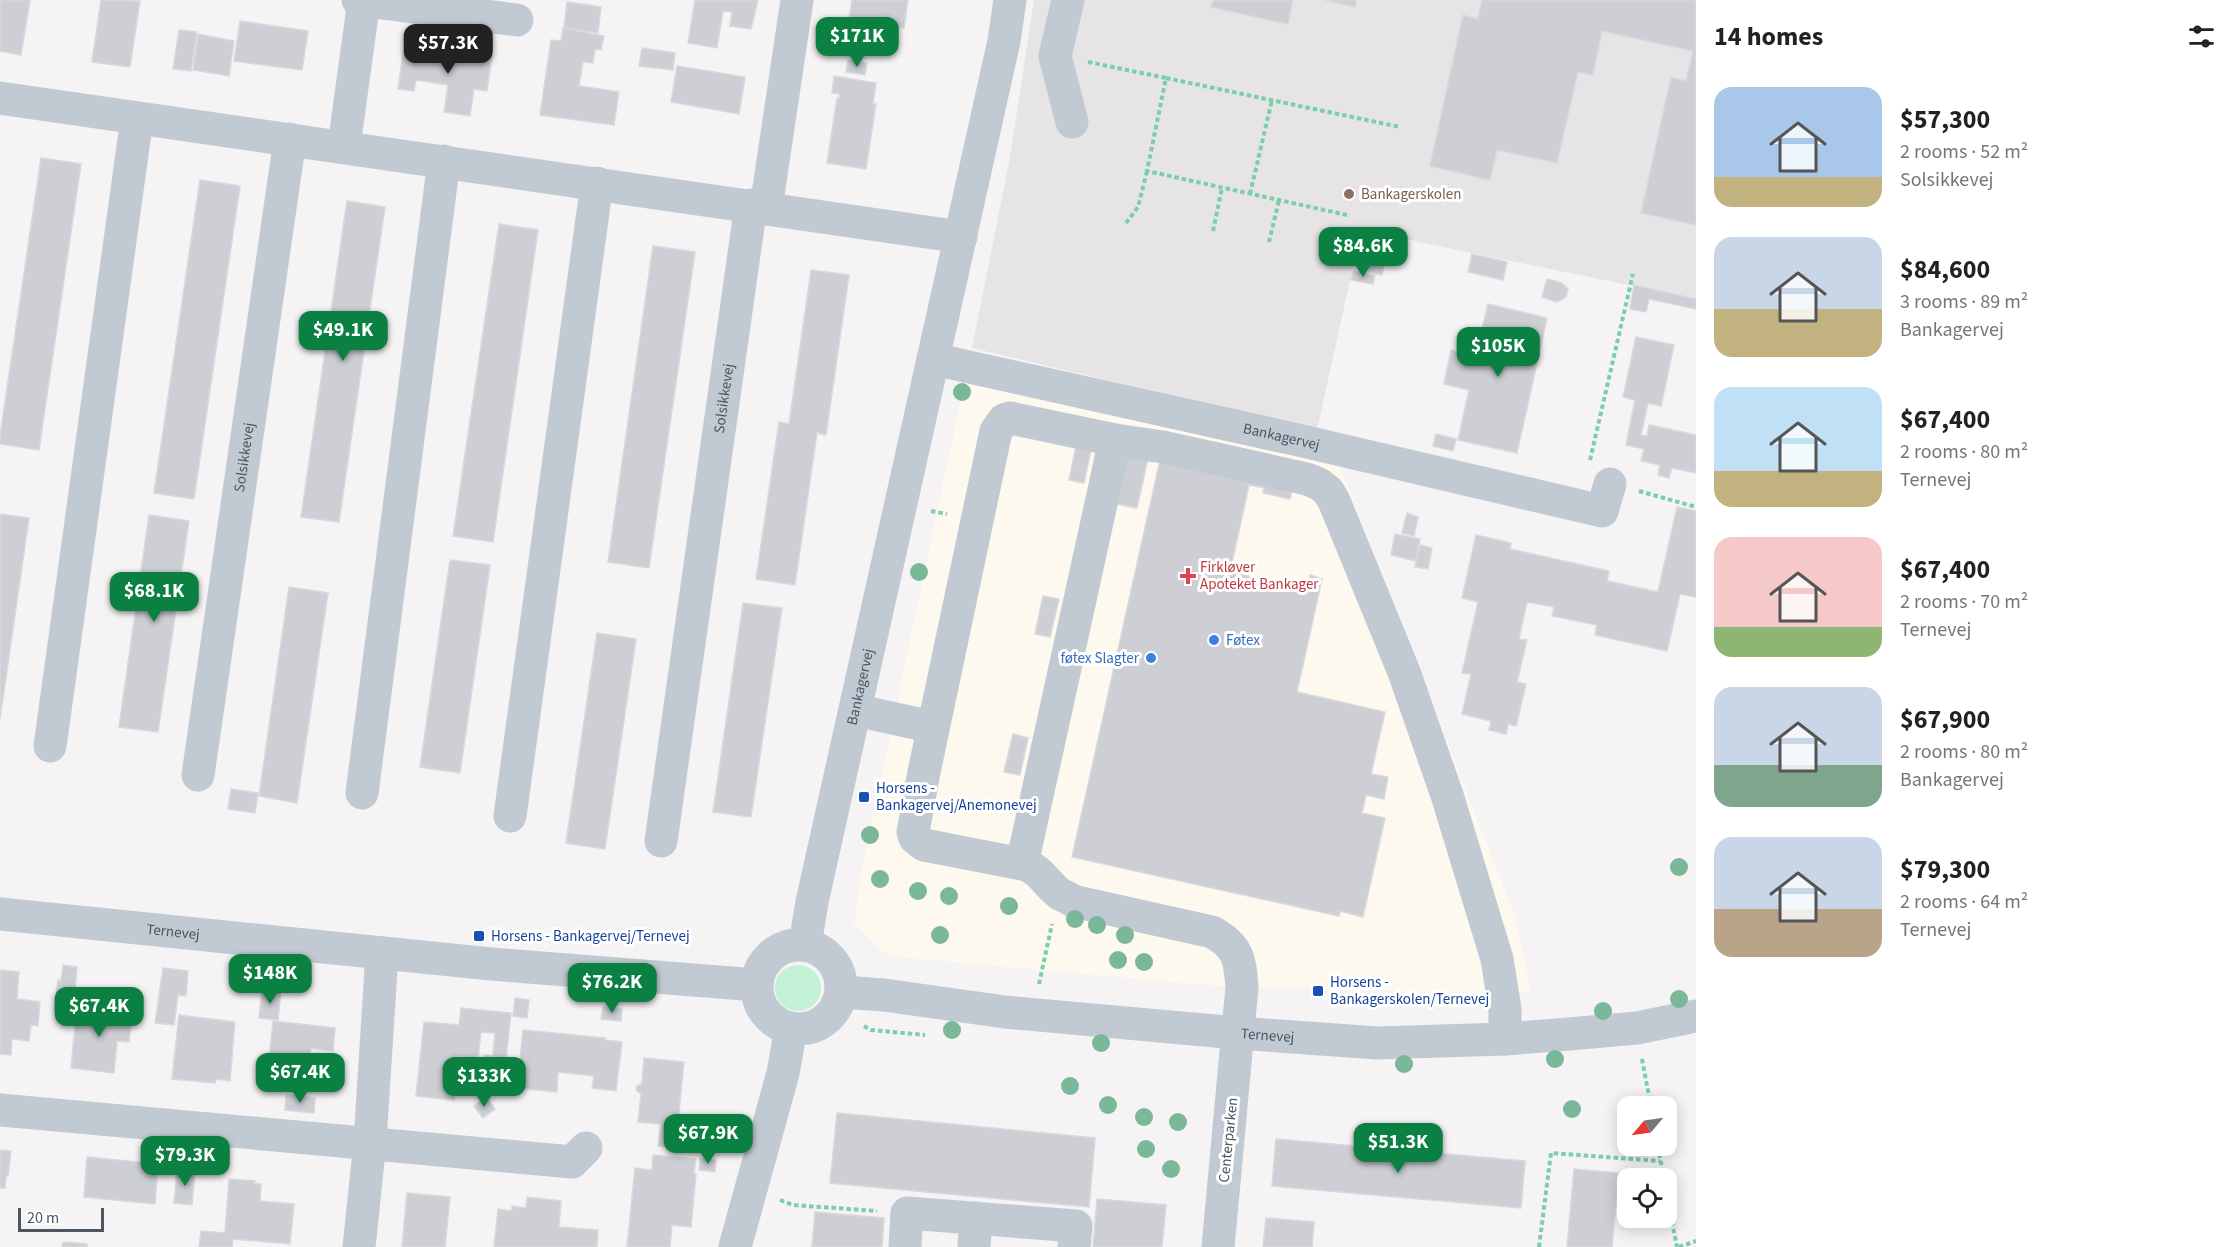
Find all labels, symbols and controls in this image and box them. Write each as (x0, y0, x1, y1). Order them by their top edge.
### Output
pin: $171K (815, 17, 899, 68)
text: 14 homes (1714, 18, 1823, 55)
icon: filters (2185, 20, 2218, 53)
text: $171K (830, 22, 884, 50)
pin: $57.3K (399, 24, 497, 75)
text: $57.3K (418, 29, 478, 57)
text: $57,300 (1900, 101, 1990, 138)
icon: home (1762, 111, 1834, 183)
text: 2 rooms · 52 m² (1900, 138, 2028, 166)
text: Solsikkevej (1900, 166, 1994, 194)
place label: Bankagerskolen (1361, 184, 1461, 205)
marker: Bankagerskolen (1342, 187, 1356, 201)
pin: $84.6K (1314, 227, 1412, 278)
text: $84.6K (1333, 232, 1393, 260)
text: $84,600 (1900, 251, 1990, 288)
icon: home (1762, 261, 1834, 333)
text: 3 rooms · 89 m² (1900, 288, 2028, 316)
pin: $49.1K (294, 311, 392, 362)
text: $49.1K (313, 316, 373, 344)
text: Bankagervej (1900, 316, 2004, 344)
pin: $105K (1456, 327, 1540, 378)
text: $105K (1471, 332, 1525, 360)
street label: Solsikkevej (709, 362, 739, 435)
text: $67,400 (1900, 401, 1990, 438)
icon: home (1762, 411, 1834, 483)
street label: Bankagervej (1241, 418, 1322, 456)
street label: Solsikkevej (229, 421, 260, 494)
text: 2 rooms · 80 m² (1900, 438, 2028, 466)
text: Ternevej (1900, 466, 1971, 494)
text: $67,400 (1900, 551, 1990, 588)
place label: Firkløver Apoteket Bankager (1200, 557, 1319, 595)
icon: home (1762, 561, 1834, 633)
marker: Firkløver Apoteket Bankager (1181, 569, 1195, 583)
pin: $68.1K (105, 572, 203, 623)
text: $68.1K (124, 577, 184, 605)
text: 2 rooms · 70 m² (1900, 588, 2028, 616)
text: Ternevej (1900, 616, 1971, 644)
place label: Føtex (1226, 630, 1260, 651)
marker: Føtex (1207, 633, 1221, 647)
street label: Bankagervej (842, 647, 879, 727)
place label: føtex Slagter (1061, 648, 1140, 669)
marker: føtex Slagter (1144, 651, 1158, 665)
text: $67,900 (1900, 701, 1990, 738)
icon: home (1762, 711, 1834, 783)
text: 2 rooms · 80 m² (1900, 738, 2028, 766)
text: Bankagervej (1900, 766, 2004, 794)
place label: Horsens - Bankagervej/Anemonevej (876, 778, 1037, 816)
marker: Horsens - Bankagervej/Anemonevej (857, 790, 871, 804)
text: $79,300 (1900, 851, 1990, 888)
icon: home (1762, 861, 1834, 933)
text: 2 rooms · 64 m² (1900, 888, 2028, 916)
text: Ternevej (1900, 916, 1971, 944)
street label: Ternevej (145, 919, 201, 945)
place label: Horsens - Bankagervej/Ternevej (491, 926, 690, 947)
marker: Horsens - Bankagervej/Ternevej (472, 929, 486, 943)
pin: $148K (228, 954, 312, 1005)
text: $148K (243, 959, 297, 987)
pin: $76.2K (563, 963, 661, 1014)
text: $76.2K (582, 968, 642, 996)
place label: Horsens - Bankagerskolen/Ternevej (1330, 972, 1489, 1010)
marker: Horsens - Bankagerskolen/Ternevej (1311, 984, 1325, 998)
pin: $67.4K (50, 987, 148, 1038)
text: $67.4K (69, 992, 129, 1020)
street label: Ternevej (1240, 1023, 1295, 1048)
pin: $67.4K (251, 1053, 349, 1104)
pin: $133K (442, 1057, 526, 1108)
text: $67.4K (270, 1058, 330, 1086)
text: $133K (457, 1062, 511, 1090)
street label: Centerparken (1214, 1096, 1243, 1184)
north arrow (1617, 1096, 1677, 1156)
map controls (1617, 1096, 1677, 1228)
pin: $67.9K (659, 1114, 757, 1165)
text: $67.9K (678, 1119, 738, 1147)
pin: $51.3K (1349, 1123, 1447, 1174)
text: $51.3K (1368, 1128, 1428, 1156)
pin: $79.3K (136, 1136, 234, 1187)
text: $79.3K (155, 1141, 215, 1169)
button: locate (1617, 1168, 1677, 1228)
scale bar (18, 1205, 104, 1232)
text: 20 m (27, 1207, 59, 1229)

